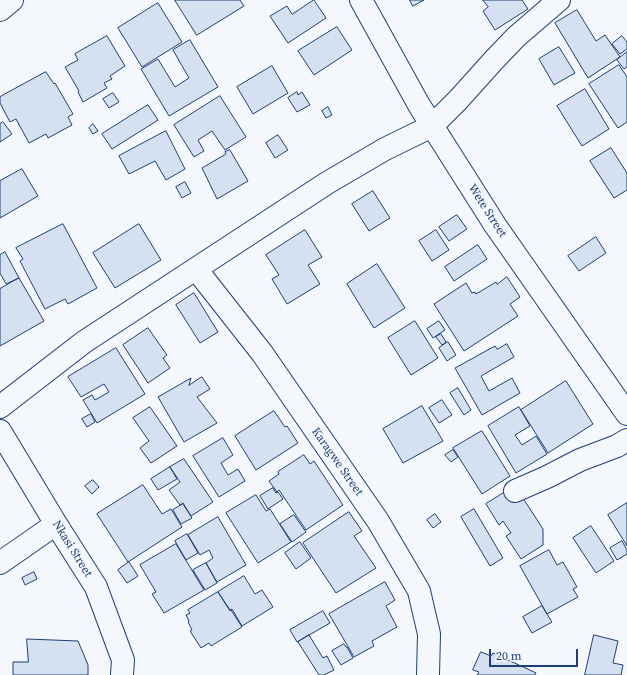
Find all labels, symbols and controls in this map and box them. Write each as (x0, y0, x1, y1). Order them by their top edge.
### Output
street label: Wete Street (464, 182, 510, 240)
street label: Karagwe Street (308, 425, 366, 499)
street label: Nkasi Street (49, 518, 95, 580)
scale bar (491, 641, 580, 667)
text: 20 m (496, 648, 522, 664)

